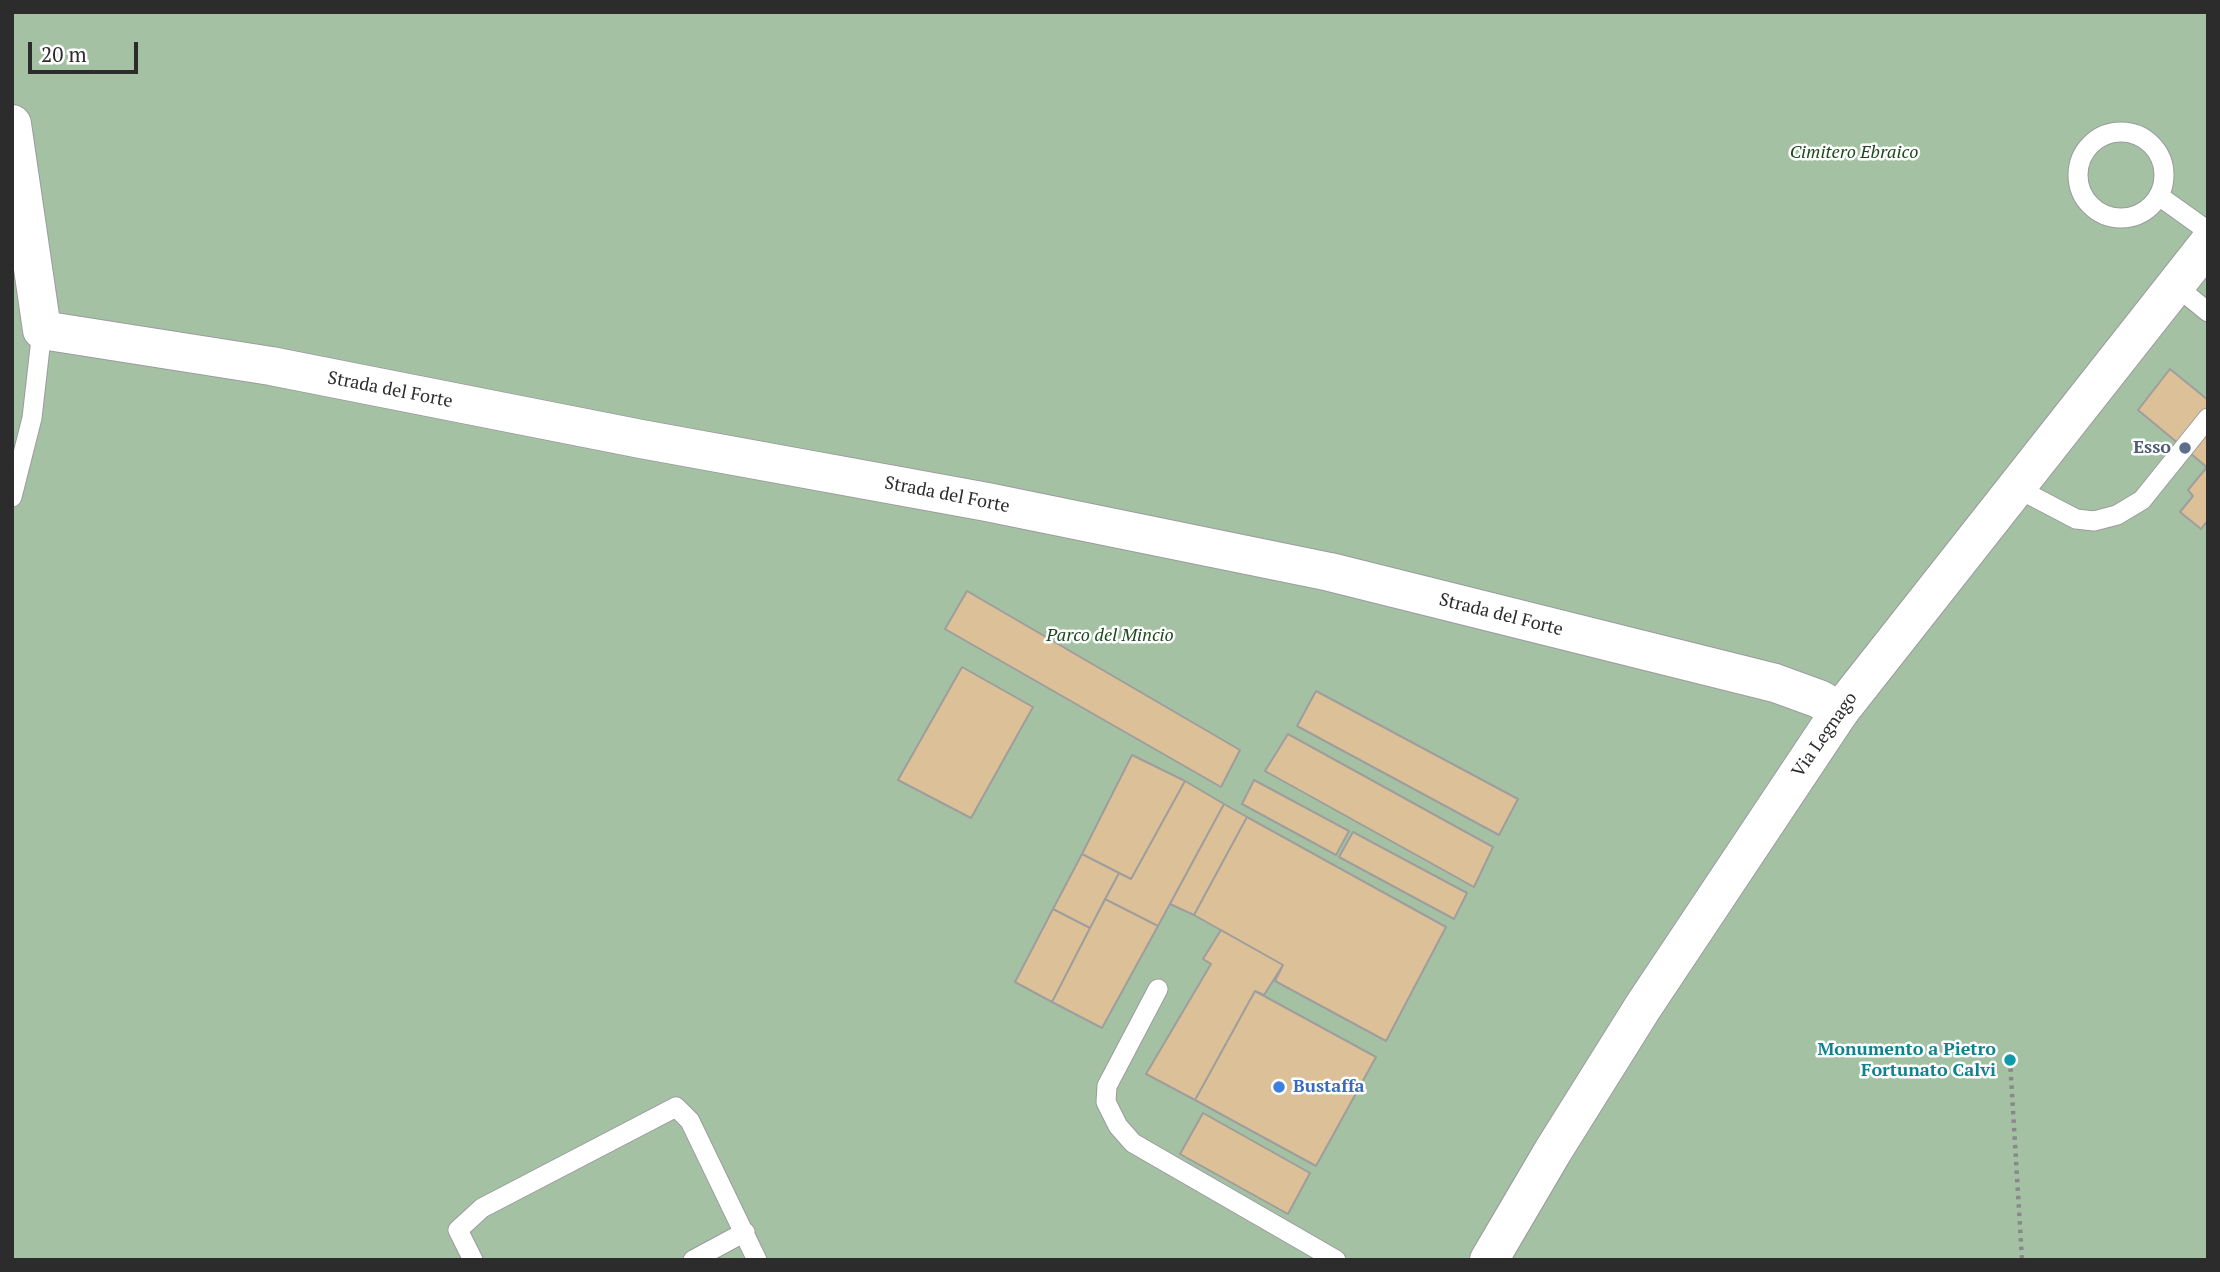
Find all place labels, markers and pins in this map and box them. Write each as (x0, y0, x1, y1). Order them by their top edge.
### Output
place label: Esso (2133, 437, 2171, 459)
marker: Esso (2177, 440, 2193, 456)
place label: Monumento a Pietro Fortunato Calvi (1817, 1039, 1996, 1082)
marker: Monumento a Pietro Fortunato Calvi (2002, 1052, 2018, 1068)
place label: Bustaffa (1293, 1076, 1365, 1098)
marker: Bustaffa (1271, 1079, 1287, 1095)

